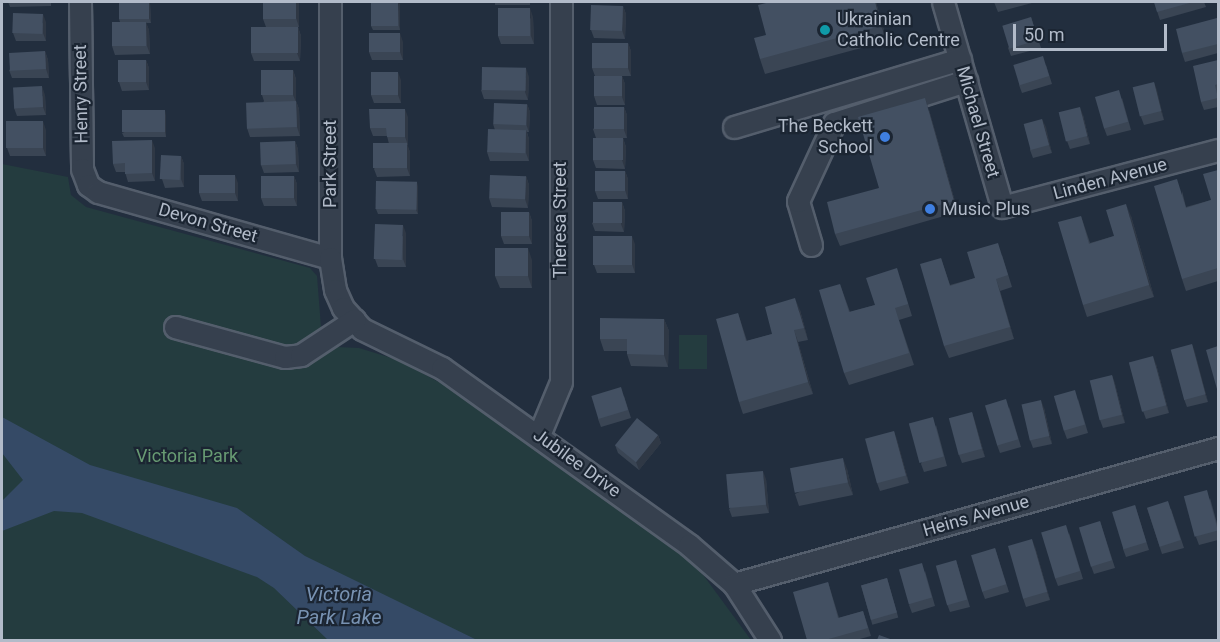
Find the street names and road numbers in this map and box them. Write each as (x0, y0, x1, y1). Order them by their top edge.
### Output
street label: Henry Street (69, 44, 93, 144)
street label: Michael Street (952, 64, 1004, 180)
street label: Park Street (319, 120, 341, 208)
street label: Linden Avenue (1051, 153, 1169, 205)
street label: Theresa Street (549, 162, 571, 278)
street label: Devon Street (156, 199, 260, 247)
street label: Jubilee Drive (529, 424, 625, 502)
street label: Heins Avenue (920, 491, 1032, 541)

